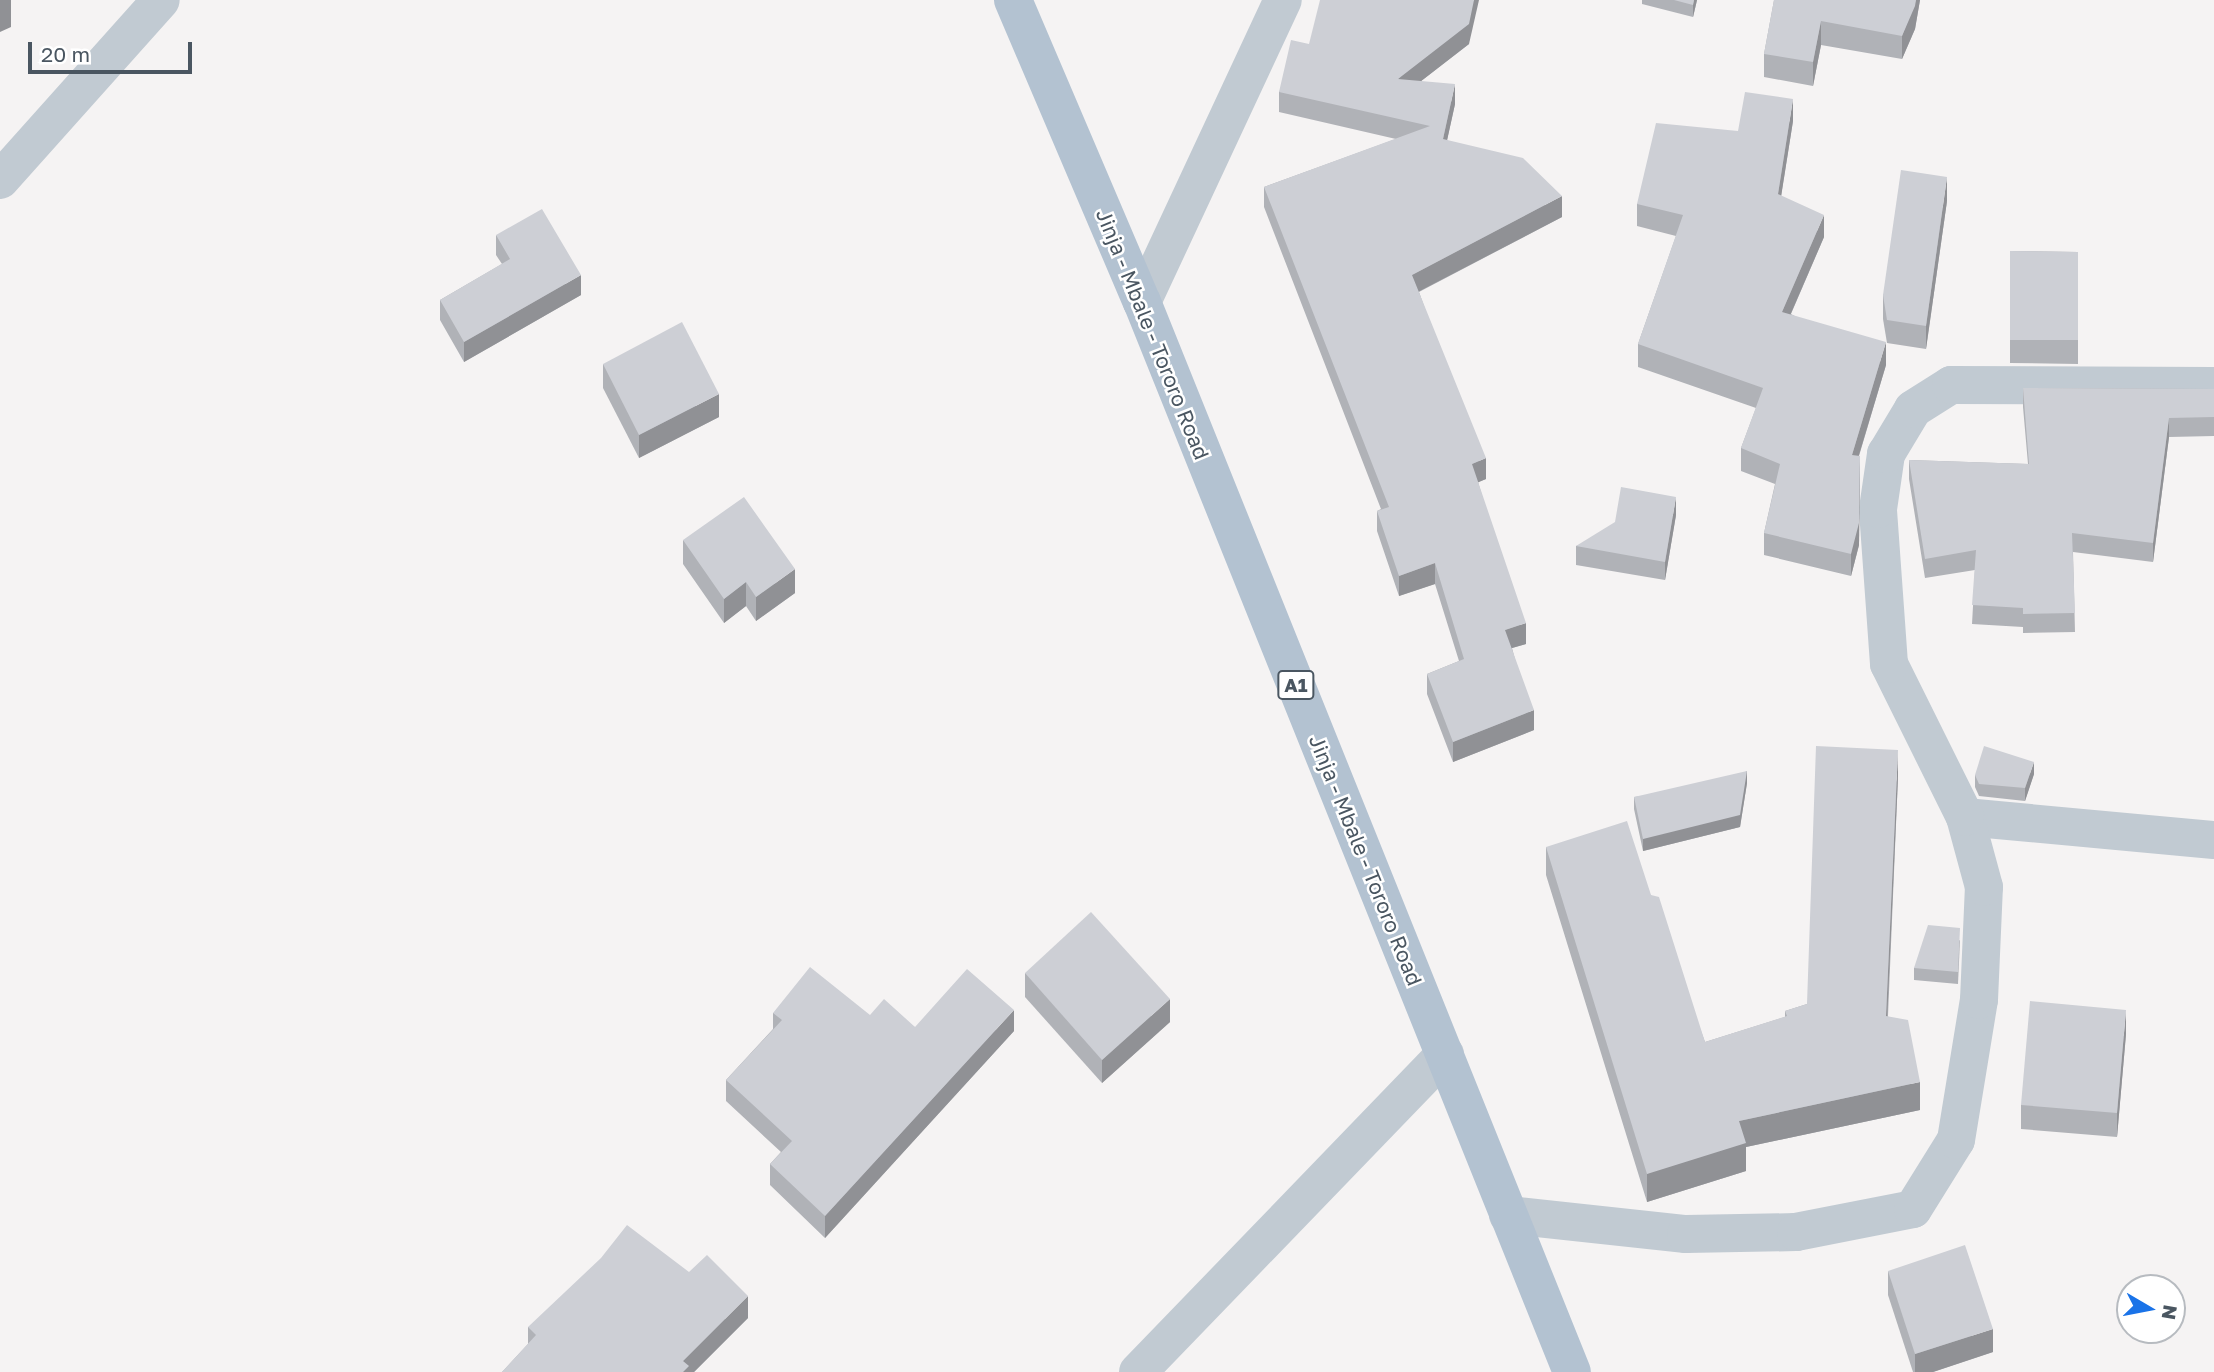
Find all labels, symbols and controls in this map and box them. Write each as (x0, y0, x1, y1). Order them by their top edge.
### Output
scale bar (32, 28, 196, 72)
text: 20 m (41, 41, 90, 67)
street label: Jinja - Mbale - Tororo Road (1091, 205, 1215, 463)
road number: A1 (1277, 670, 1315, 700)
street label: Jinja - Mbale - Tororo Road (1304, 731, 1428, 989)
north arrow (2116, 1274, 2186, 1344)
text: N (2158, 1303, 2183, 1321)

